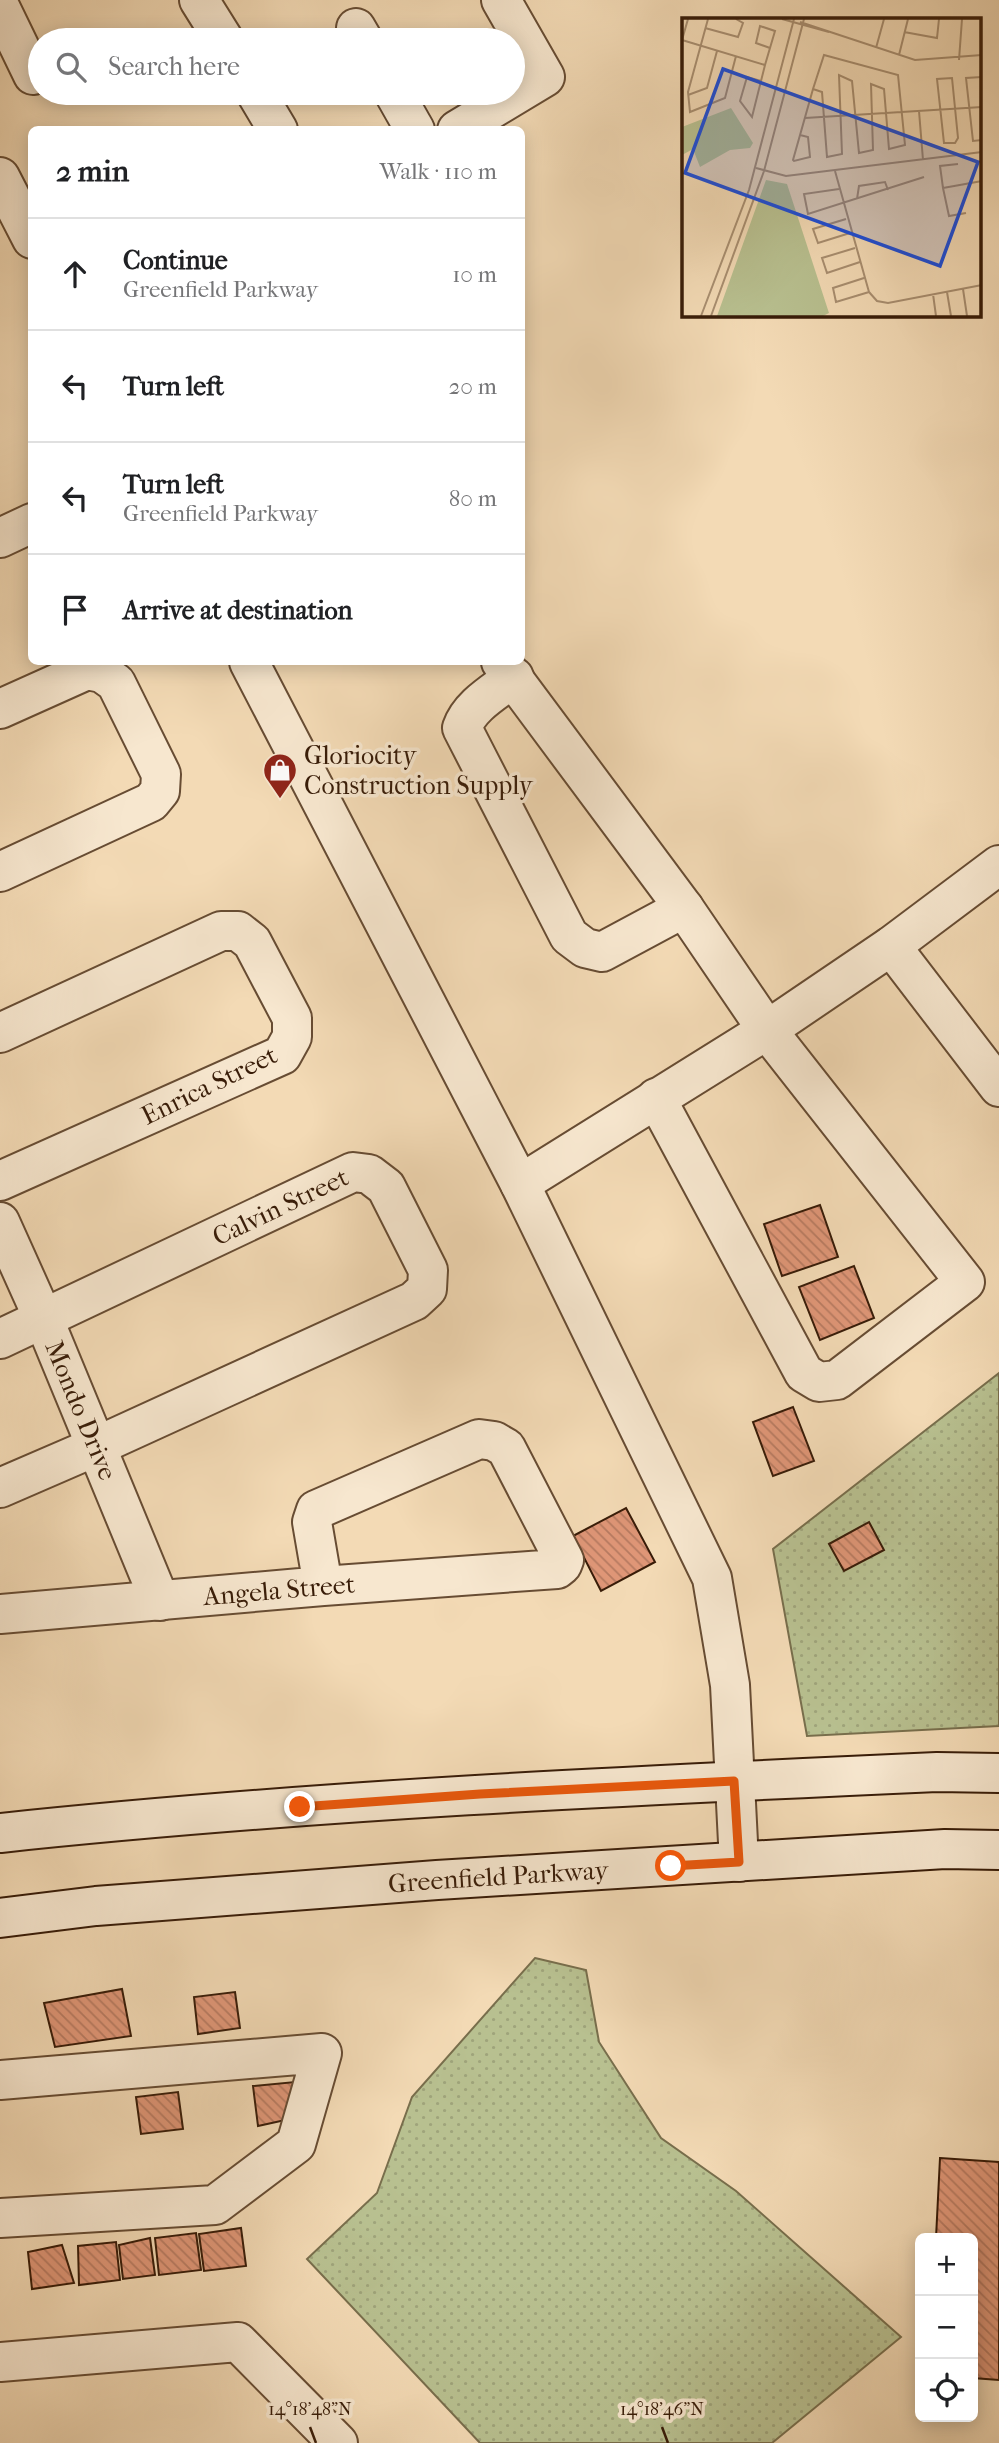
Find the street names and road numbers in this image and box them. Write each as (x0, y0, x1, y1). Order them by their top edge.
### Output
street label: Enrica Street (136, 1039, 283, 1132)
street label: Calvin Street (208, 1161, 354, 1252)
street label: Mondo Drive (38, 1336, 123, 1485)
street label: Angela Street (201, 1569, 357, 1612)
street label: Greenfield Parkway (387, 1855, 610, 1900)

